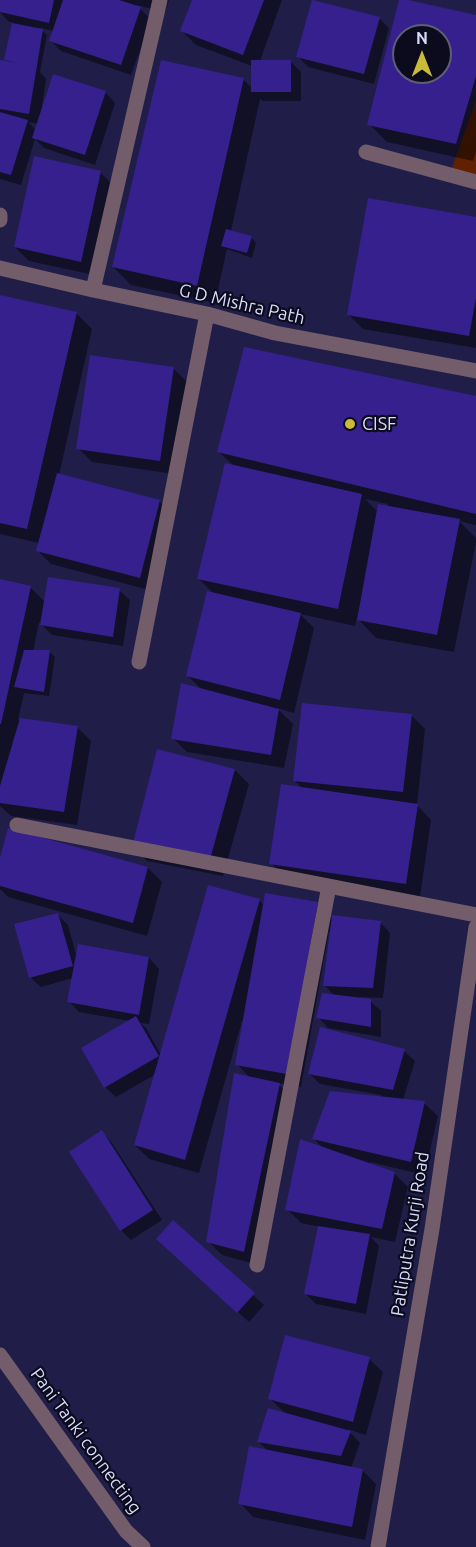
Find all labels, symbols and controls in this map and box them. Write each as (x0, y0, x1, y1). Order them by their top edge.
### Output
north arrow (392, 24, 452, 84)
text: N (416, 29, 428, 47)
street label: G D Mishra Path (177, 279, 307, 329)
place label: CISF (362, 413, 397, 435)
marker: CISF (343, 417, 357, 431)
street label: Patliputra Kurji Road (386, 1150, 434, 1318)
street label: Pani Tanki connecting (26, 1364, 146, 1518)

